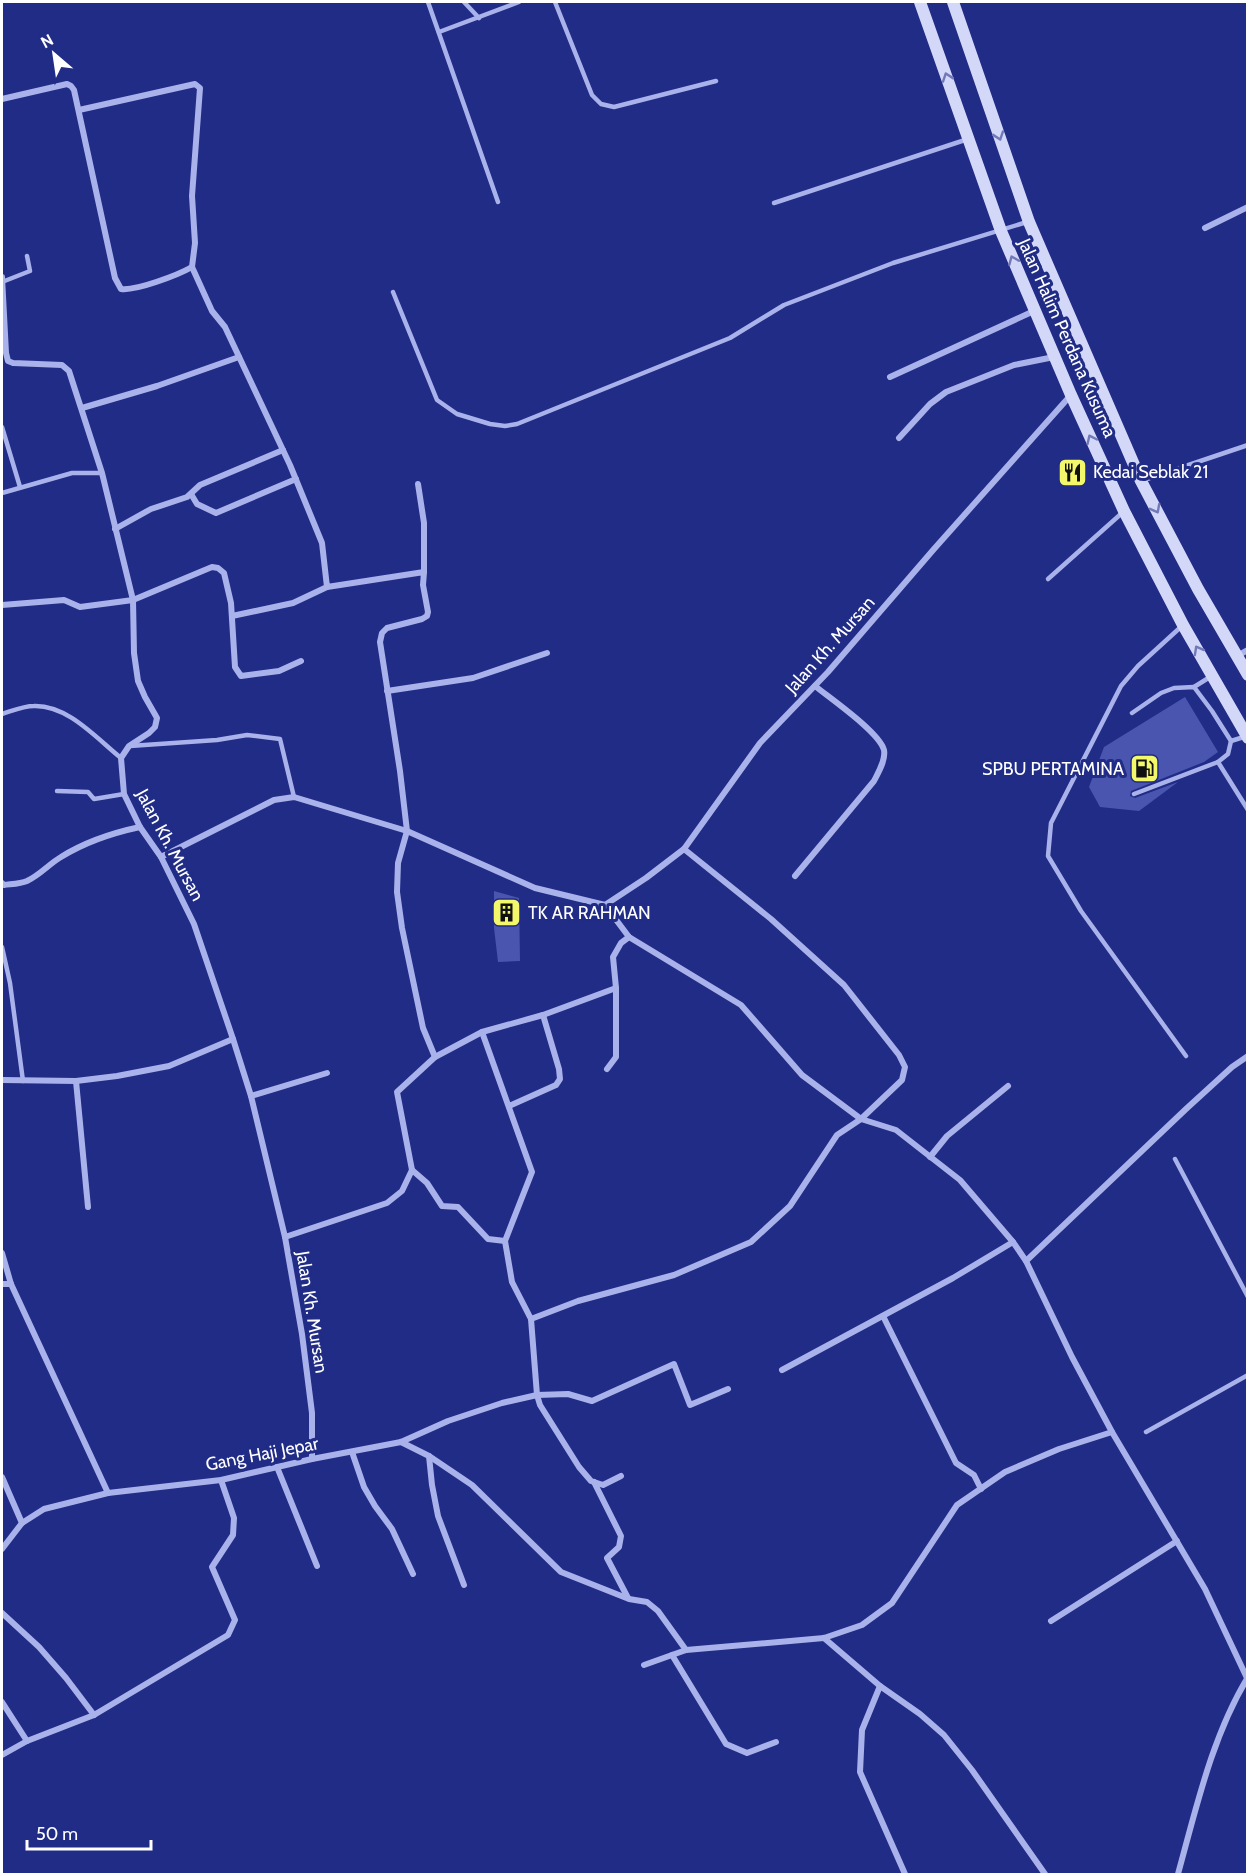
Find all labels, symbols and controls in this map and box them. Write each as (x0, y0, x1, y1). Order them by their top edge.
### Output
north arrow (24, 24, 84, 84)
text: N (37, 30, 57, 52)
one-way arrow (941, 72, 954, 83)
one-way arrow (992, 130, 1005, 141)
street label: Jalan Halim Perdana Kusuma (1013, 234, 1121, 441)
one-way arrow (1008, 255, 1020, 266)
one-way arrow (1086, 434, 1098, 445)
restaurant icon: Kedai Seblak 21 (1056, 456, 1088, 488)
place label: Kedai Seblak 21 (1093, 461, 1208, 483)
one-way arrow (1149, 503, 1160, 514)
street label: Jalan Kh. Mursan (780, 592, 879, 699)
one-way arrow (1194, 646, 1205, 656)
fuel station icon: SPBU PERTAMINA (1129, 753, 1161, 785)
place label: SPBU PERTAMINA (982, 758, 1124, 780)
street label: Jalan Kh. Mursan (131, 784, 209, 905)
building icon: TK AR RAHMAN (491, 897, 523, 929)
place label: TK AR RAHMAN (528, 902, 651, 924)
street label: Jalan Kh. Mursan (291, 1248, 333, 1375)
street label: Gang Haji Jepar (204, 1432, 321, 1476)
scale bar (27, 1813, 152, 1851)
text: 50 m (36, 1823, 78, 1845)

